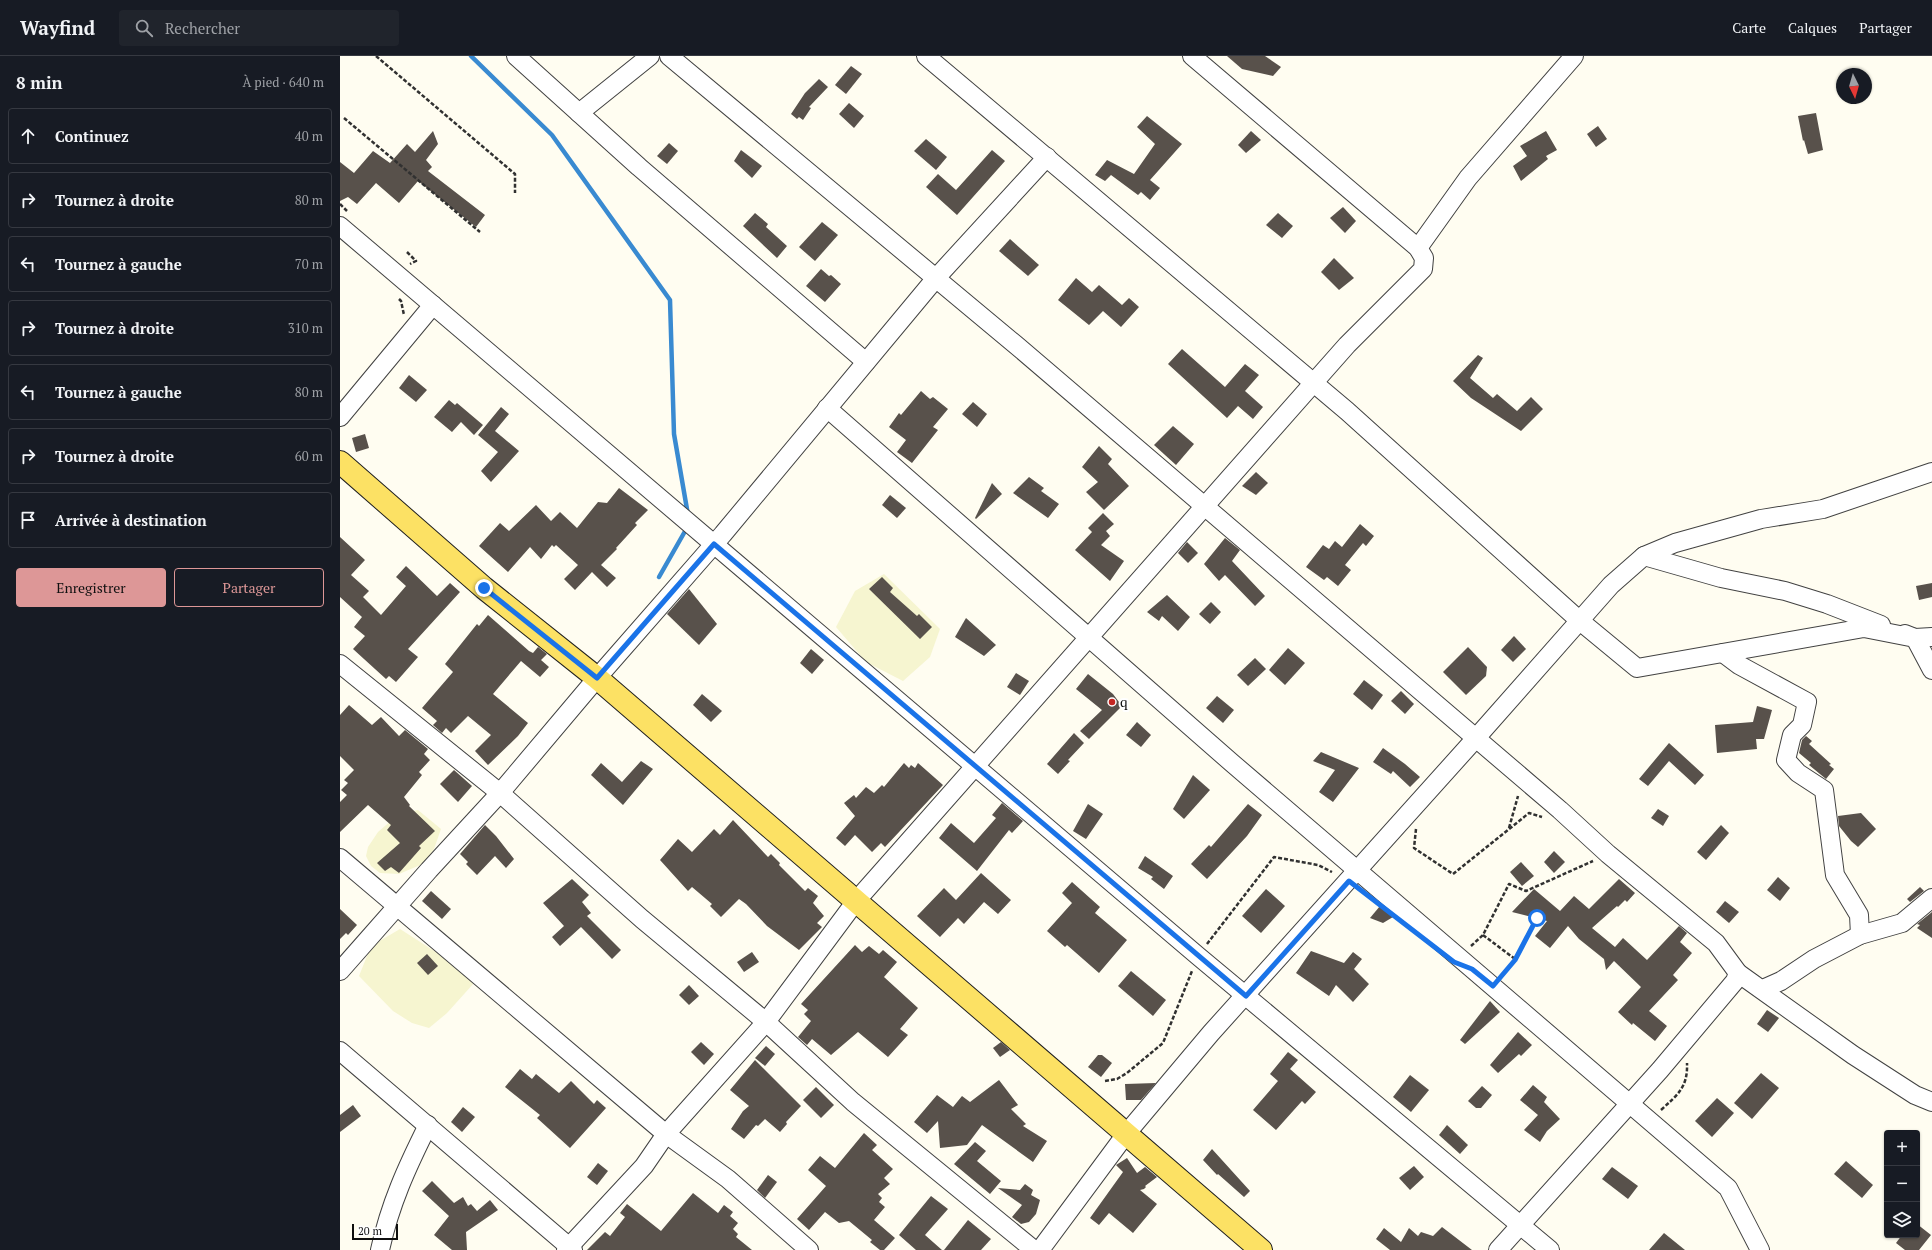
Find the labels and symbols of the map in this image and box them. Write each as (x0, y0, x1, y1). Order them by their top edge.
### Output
north arrow (1836, 68, 1872, 104)
route end (475, 579, 493, 597)
place label: q (1120, 692, 1128, 711)
marker: q (1107, 697, 1117, 707)
route start (1528, 909, 1546, 927)
scale bar (352, 1222, 398, 1241)

